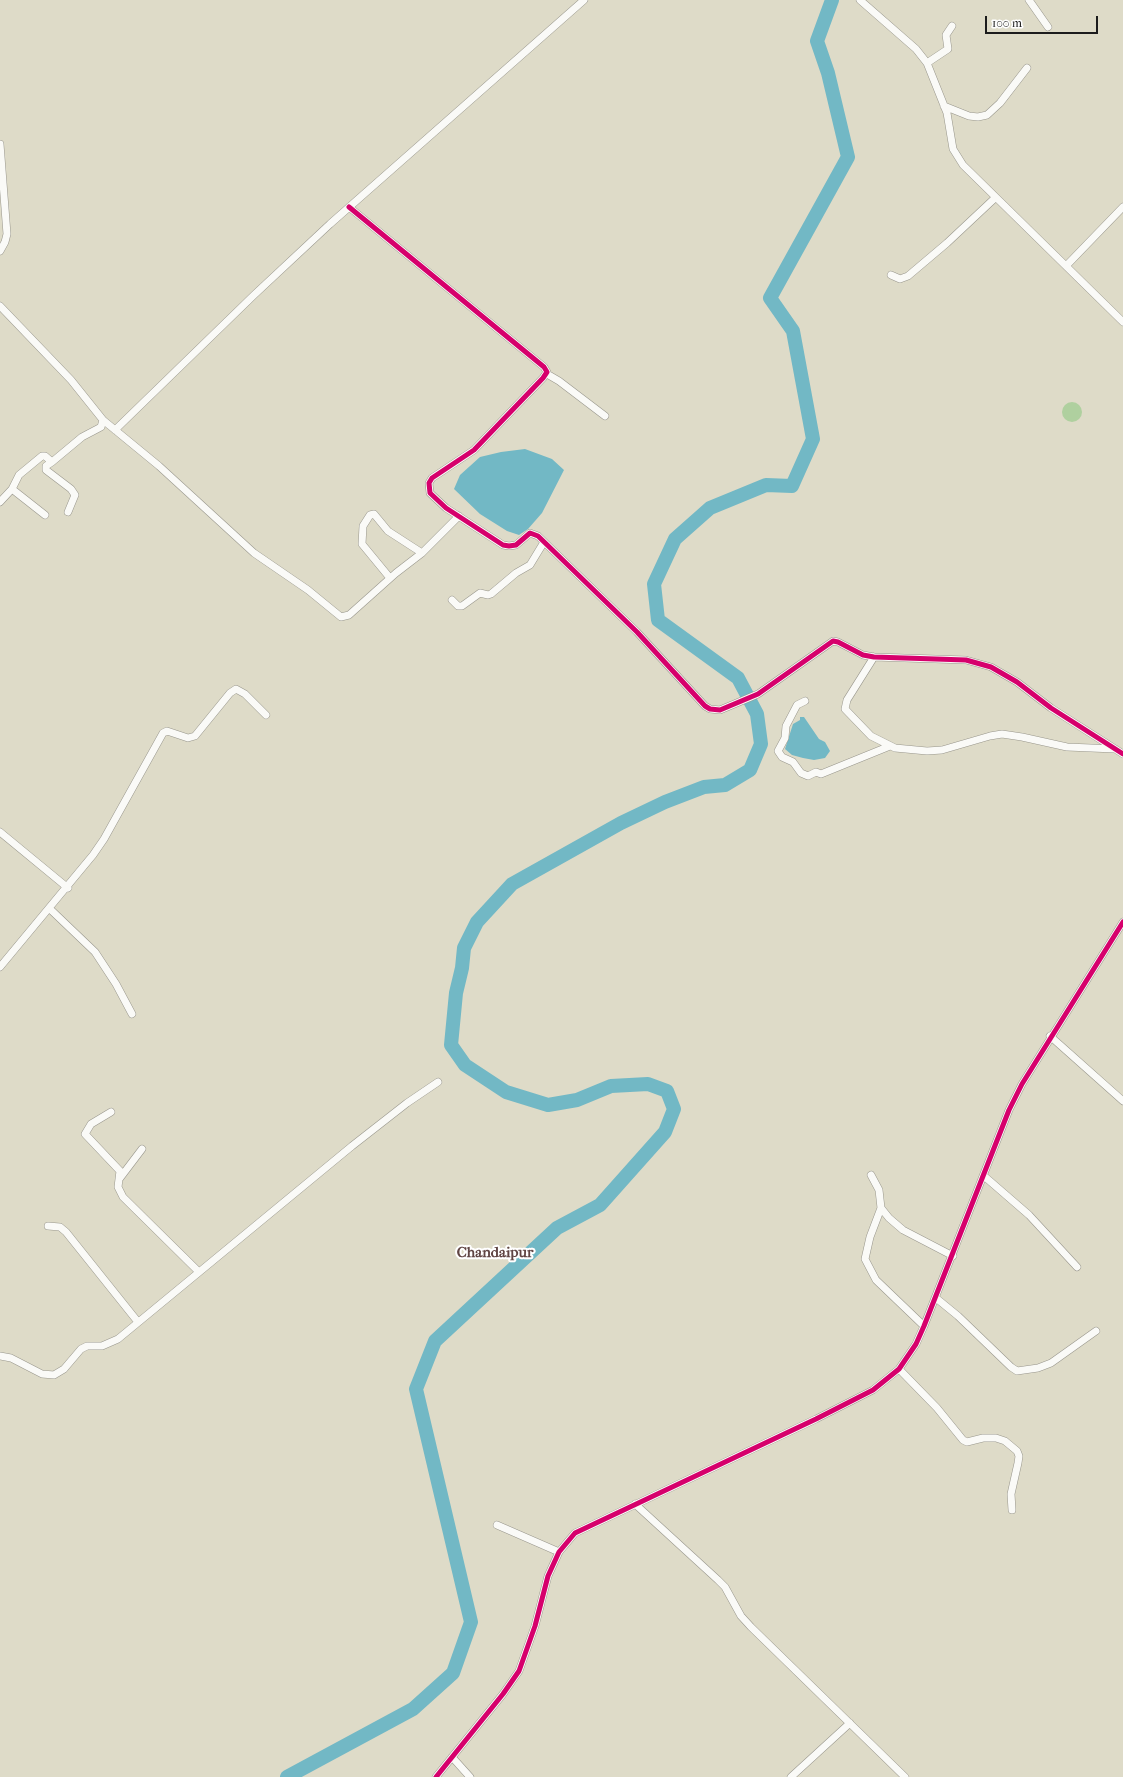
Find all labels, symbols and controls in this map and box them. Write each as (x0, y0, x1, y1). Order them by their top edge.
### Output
scale bar (987, 8, 1100, 34)
text: 100 m (992, 16, 1022, 30)
district label: Chandaipur (457, 1244, 533, 1262)

